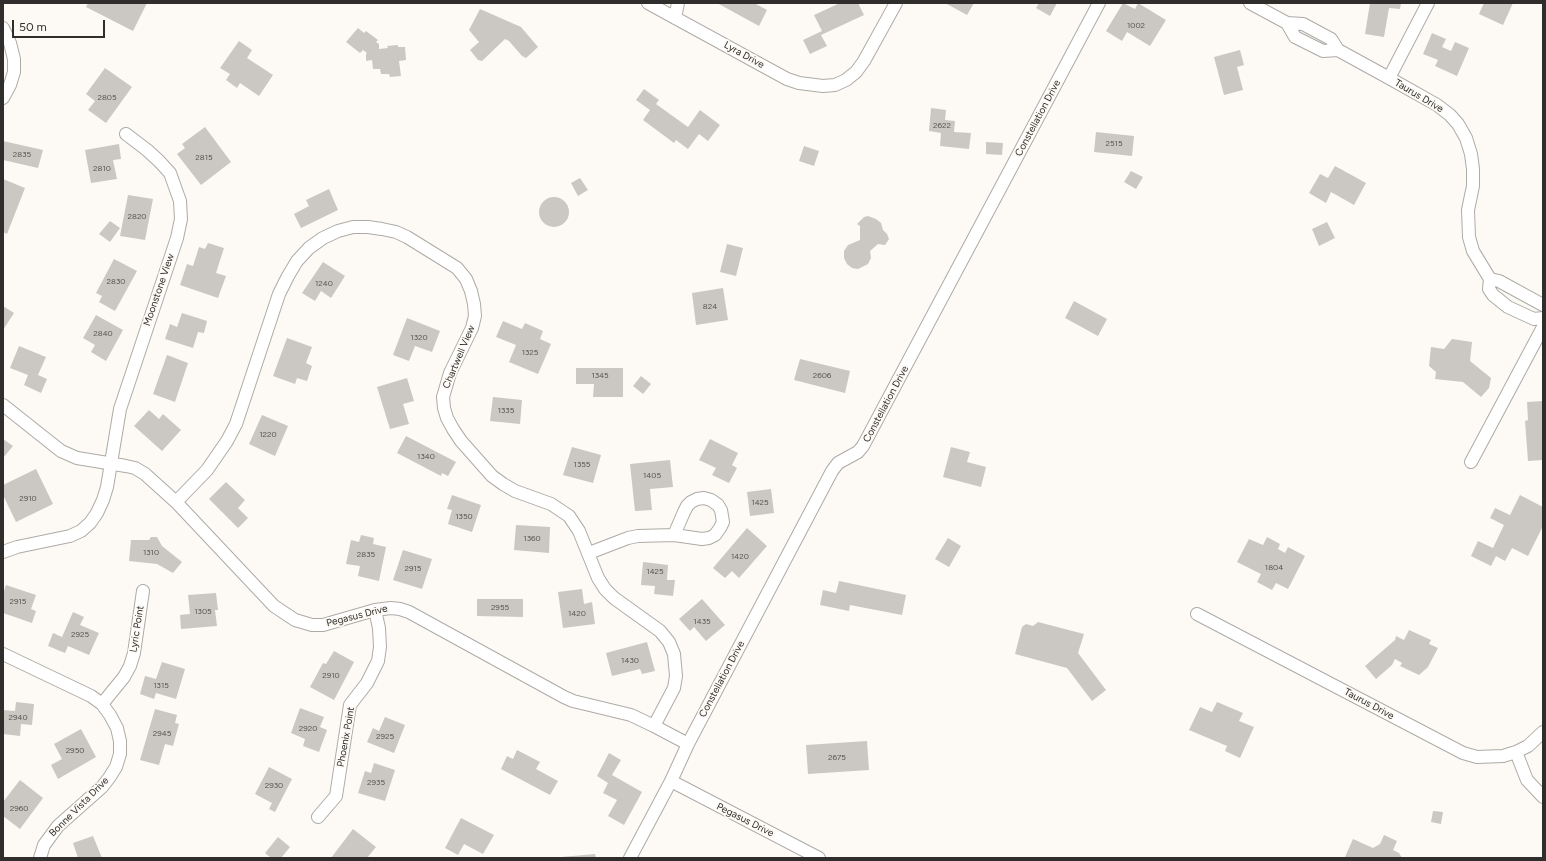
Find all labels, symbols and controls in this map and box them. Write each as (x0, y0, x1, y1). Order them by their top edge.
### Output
scale bar (14, 12, 107, 38)
text: 50 m (19, 20, 47, 34)
house number: 1002 (1127, 21, 1145, 31)
street label: Lyra Drive (722, 39, 766, 71)
street label: Taurus Drive (1392, 77, 1446, 115)
street label: Constellation Drive (1013, 78, 1063, 158)
house number: 2805 (97, 93, 117, 103)
house number: 2622 (933, 121, 951, 131)
house number: 2515 (1106, 139, 1122, 149)
house number: 2835 (13, 150, 31, 160)
house number: 2815 (195, 153, 213, 163)
house number: 2810 (93, 164, 111, 174)
house number: 2820 (128, 212, 146, 222)
street label: Moonstone View (141, 252, 177, 328)
house number: 2830 (107, 277, 125, 287)
house number: 1240 (315, 279, 333, 289)
house number: 824 (703, 302, 717, 312)
street label: Chartwell View (440, 324, 478, 390)
house number: 2840 (93, 329, 113, 339)
house number: 1320 (410, 333, 428, 343)
house number: 1325 (522, 348, 538, 358)
street label: Constellation Drive (861, 364, 911, 444)
house number: 1345 (591, 371, 609, 381)
house number: 2606 (813, 371, 831, 381)
house number: 1335 (498, 406, 514, 416)
house number: 1220 (259, 430, 277, 440)
house number: 1340 (417, 452, 435, 462)
house number: 1355 (574, 460, 590, 470)
house number: 1405 (643, 471, 661, 481)
house number: 2910 (19, 494, 37, 504)
house number: 1425 (751, 498, 769, 508)
house number: 1350 (455, 512, 473, 522)
house number: 1360 (523, 534, 541, 544)
house number: 1310 (143, 548, 159, 558)
house number: 2835 (357, 550, 375, 560)
house number: 1420 (731, 552, 749, 562)
house number: 1804 (1265, 563, 1283, 573)
house number: 2915 (405, 564, 421, 574)
house number: 1425 (646, 567, 664, 577)
house number: 2915 (10, 597, 26, 607)
street label: Pegasus Drive (325, 603, 389, 629)
house number: 2955 (491, 603, 509, 613)
street label: Lyric Point (127, 605, 147, 653)
house number: 1305 (194, 607, 212, 617)
house number: 1420 (568, 609, 586, 619)
house number: 1435 (693, 617, 711, 627)
house number: 2925 (71, 630, 89, 640)
street label: Constellation Drive (697, 639, 747, 719)
house number: 1430 (621, 656, 639, 666)
house number: 2910 (322, 671, 340, 681)
house number: 1315 (153, 681, 169, 691)
street label: Taurus Drive (1342, 686, 1396, 722)
street label: Phoenix Point (335, 706, 357, 768)
house number: 2940 (8, 713, 28, 723)
house number: 2920 (299, 724, 317, 734)
house number: 2945 (153, 729, 171, 739)
house number: 2925 (376, 732, 394, 742)
house number: 2950 (66, 746, 84, 756)
house number: 2675 (828, 753, 846, 763)
street label: Bonne Vista Drive (47, 775, 111, 839)
house number: 2935 (367, 778, 385, 788)
house number: 2930 (265, 781, 283, 791)
street label: Pegasus Drive (714, 800, 776, 840)
house number: 2960 (10, 804, 28, 814)

